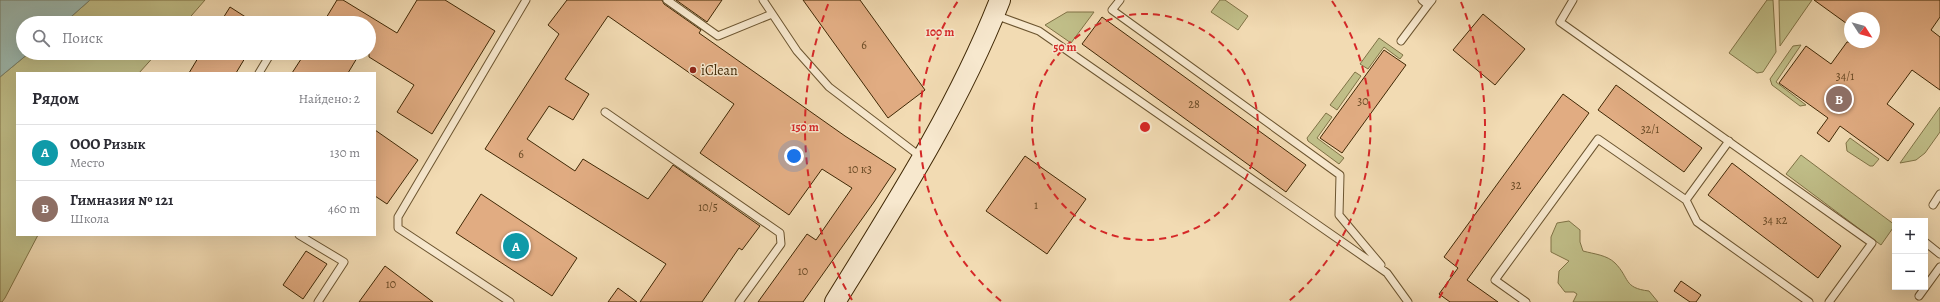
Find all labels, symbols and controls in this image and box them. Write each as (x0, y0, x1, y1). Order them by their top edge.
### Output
north arrow (1844, 12, 1880, 48)
search box (16, 16, 376, 60)
text: 100 m (926, 24, 954, 40)
icon: search (30, 27, 52, 49)
text: Поиск (62, 28, 103, 48)
house number: 6 (861, 37, 867, 53)
text: 50 m (1053, 39, 1077, 55)
place label: iClean (701, 61, 738, 80)
marker: iClean (688, 65, 698, 75)
house number: 34/1 (1836, 68, 1854, 84)
pin: B (1826, 84, 1852, 114)
text: Рядом (32, 87, 79, 110)
text: Найдено: 2 (299, 90, 360, 107)
house number: 30 (1357, 93, 1369, 109)
house number: 28 (1188, 96, 1200, 112)
text: 150 m (791, 119, 819, 135)
centre of rings (1138, 120, 1152, 134)
house number: 32/1 (1641, 121, 1659, 137)
text: ООО Ризык (70, 134, 146, 154)
text: A (41, 144, 49, 161)
text: 130 m (330, 144, 360, 161)
house number: 6 (518, 146, 524, 162)
your location (784, 146, 804, 166)
text: Место (70, 154, 105, 171)
house number: 10 к3 (848, 161, 872, 177)
house number: 32 (1511, 177, 1522, 193)
text: Гимназия № 121 (70, 190, 173, 210)
house number: 1 (1034, 197, 1038, 213)
house number: 10/5 (698, 199, 718, 215)
text: B (41, 200, 49, 217)
text: 460 m (328, 200, 360, 217)
text: Школа (70, 210, 109, 227)
house number: 34 к2 (1763, 212, 1788, 228)
map controls (1892, 218, 1928, 290)
button: + (1892, 218, 1928, 254)
pin: A (503, 231, 529, 261)
button: − (1892, 254, 1928, 290)
house number: 10 (798, 263, 808, 279)
house number: 10 (386, 276, 396, 292)

